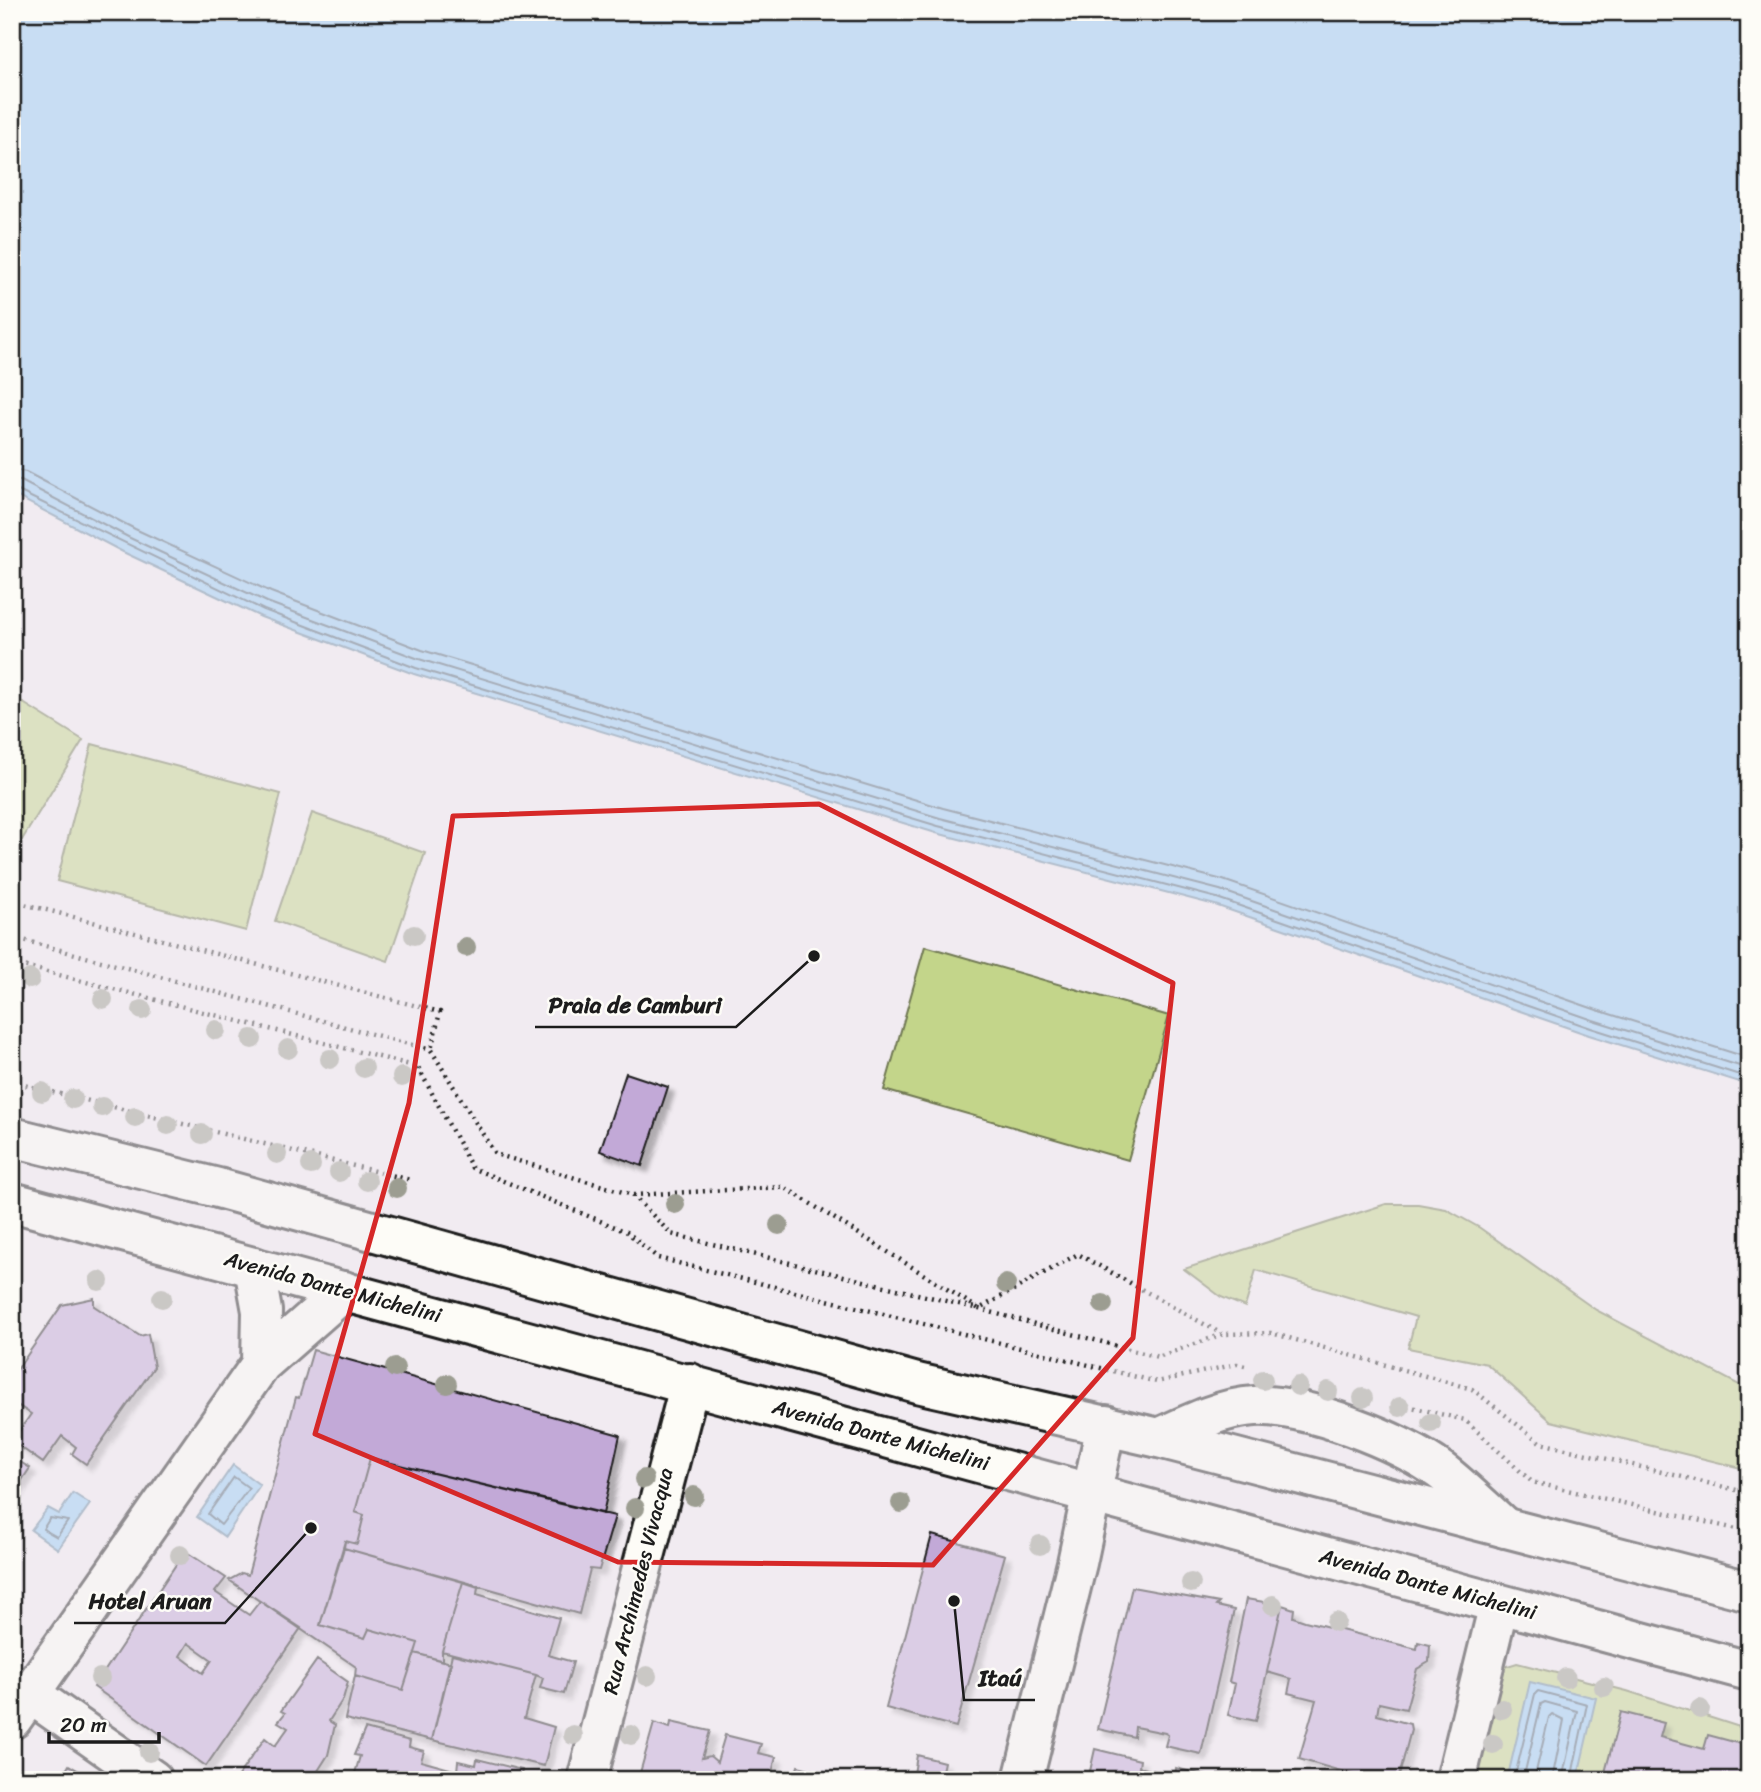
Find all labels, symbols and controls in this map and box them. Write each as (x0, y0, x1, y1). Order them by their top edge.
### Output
callout: Praia de Camburi (535, 983, 736, 1027)
text: Praia de Camburi (548, 985, 723, 1026)
street label: Avenida Dante Michelini (219, 1239, 447, 1335)
street label: Avenida Dante Michelini (767, 1387, 995, 1483)
street label: Rua Archimedes Vivacqua (591, 1463, 685, 1698)
street label: Avenida Dante Michelini (1314, 1536, 1542, 1632)
callout: Hotel Aruan (74, 1579, 225, 1623)
text: Hotel Aruan (87, 1581, 212, 1622)
callout: Itaú (964, 1656, 1035, 1700)
text: Itaú (977, 1658, 1022, 1699)
scale bar (49, 1701, 159, 1745)
text: 20 m (60, 1706, 107, 1744)

